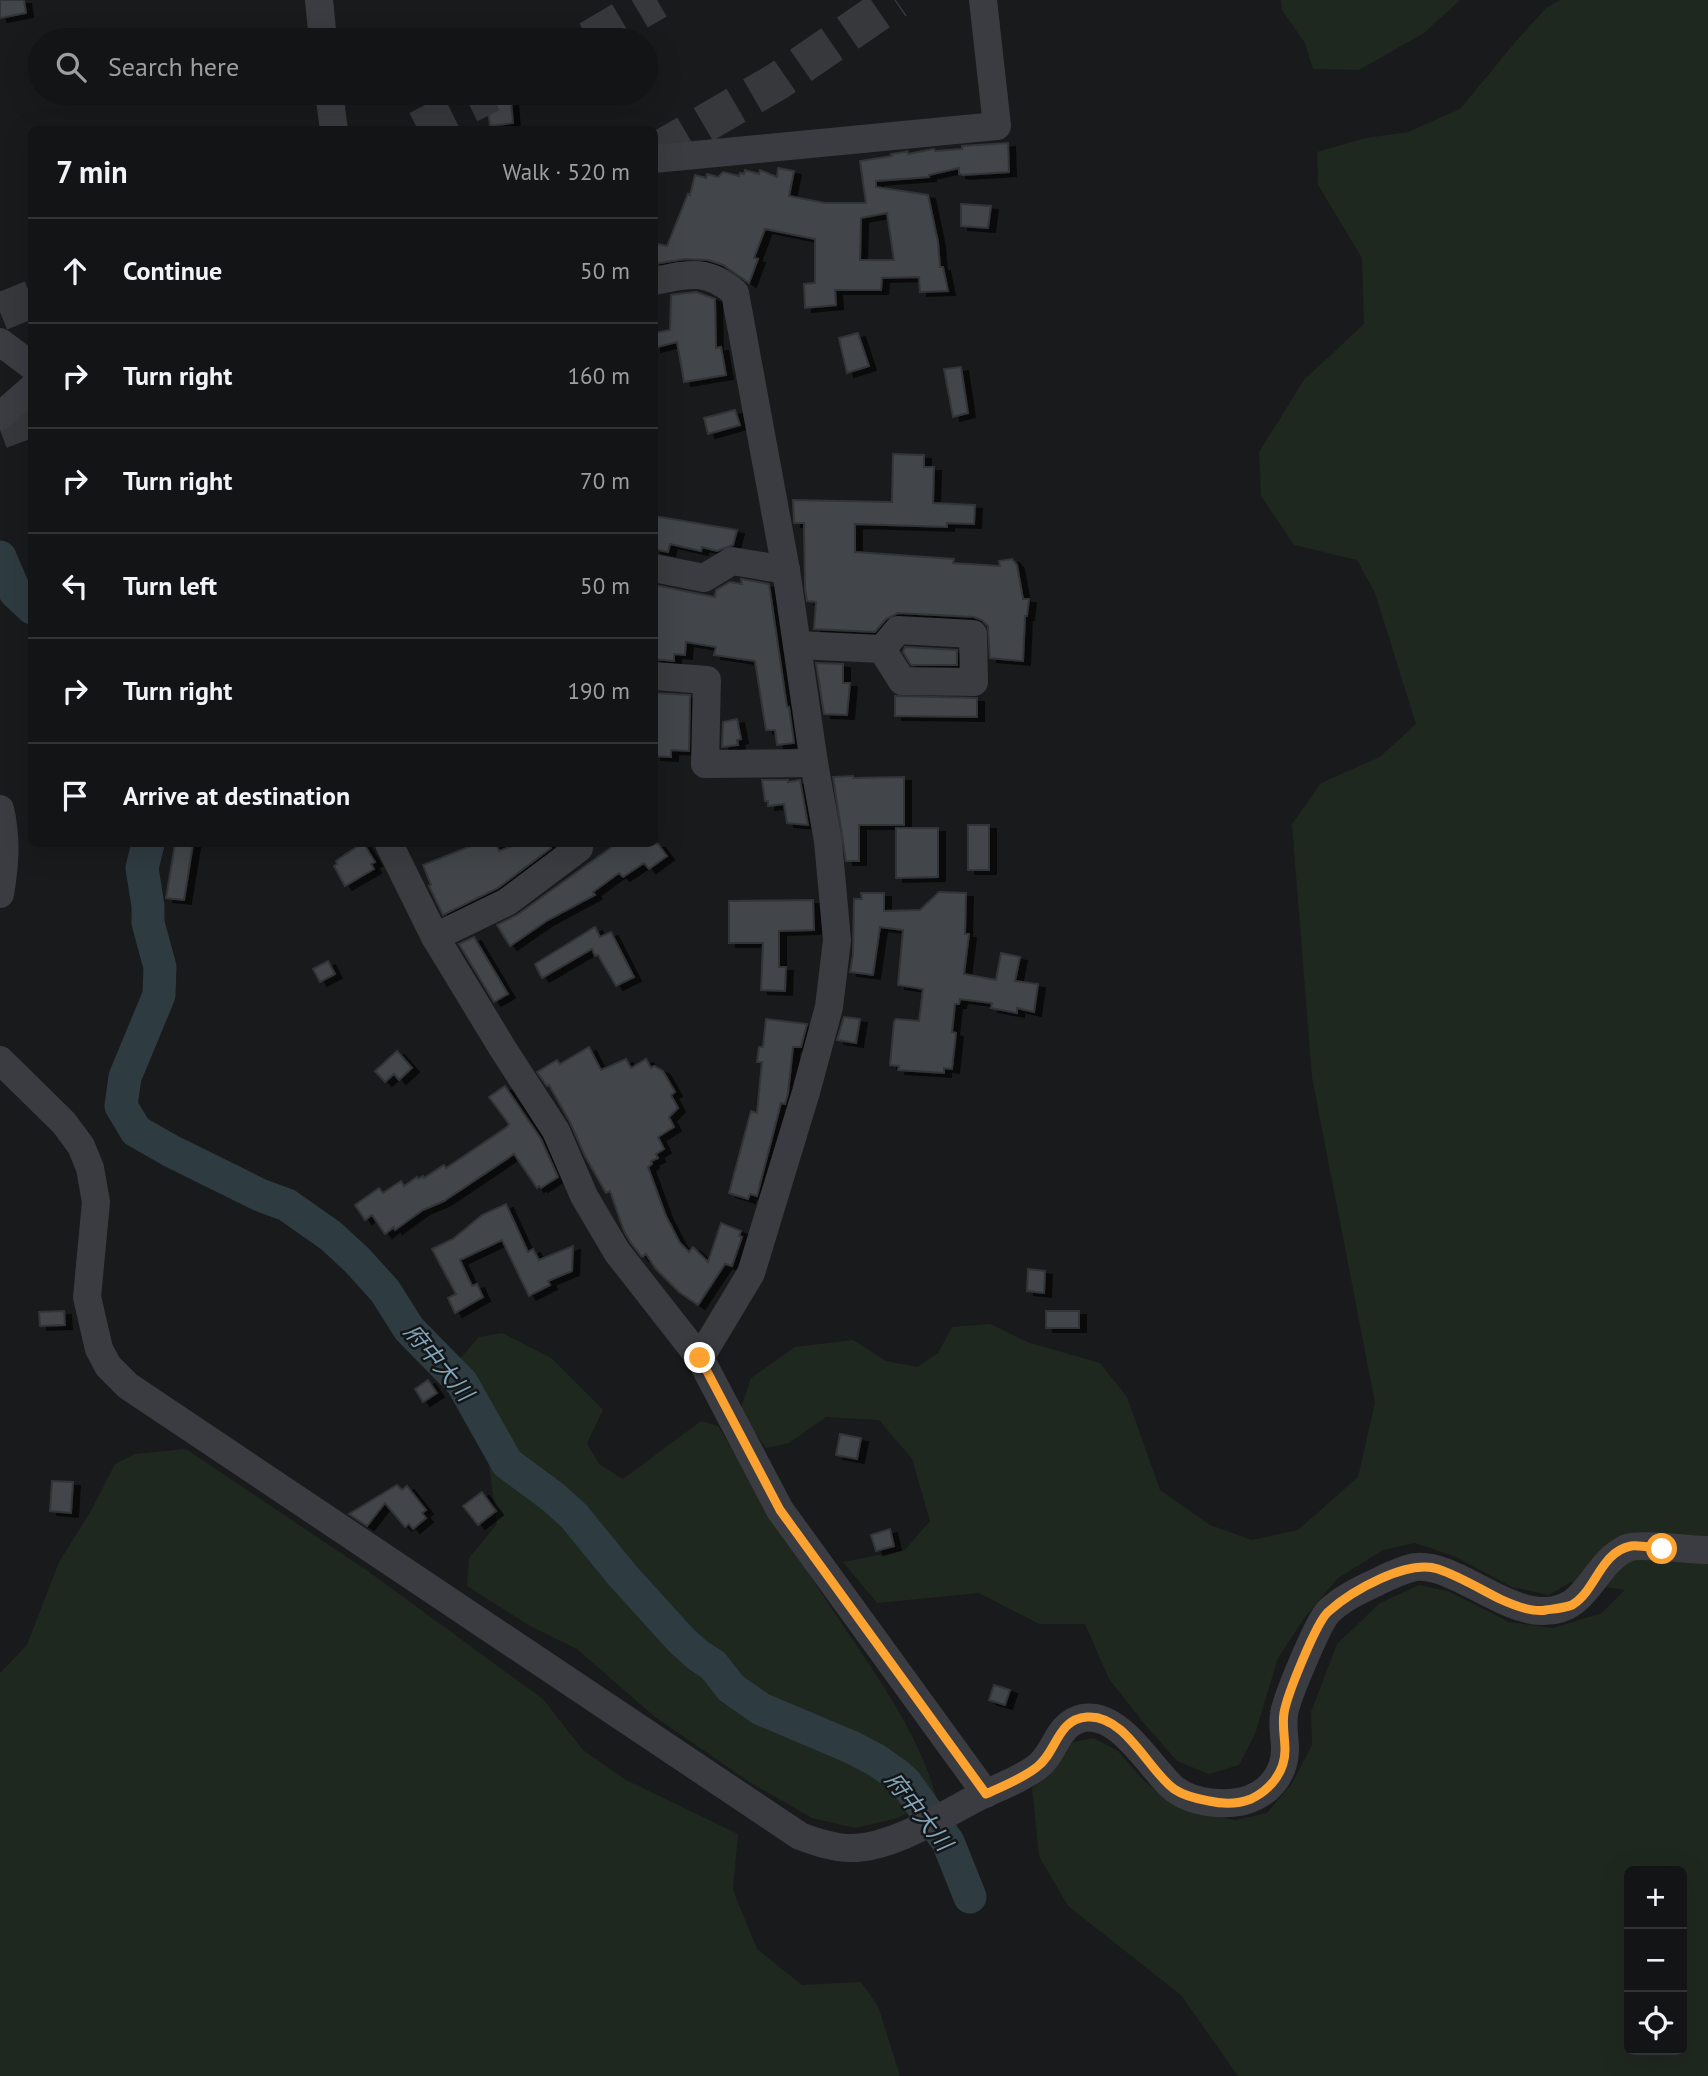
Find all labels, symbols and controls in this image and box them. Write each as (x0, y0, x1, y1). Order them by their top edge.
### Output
search box (28, 28, 658, 105)
icon: search (52, 48, 90, 86)
text: Search here (108, 50, 239, 83)
text: 7 min (56, 152, 128, 191)
text: Walk · 520 m (503, 157, 630, 186)
icon: ahead (56, 252, 94, 290)
text: Continue (123, 254, 222, 287)
text: 50 m (580, 256, 630, 285)
icon: right (56, 357, 94, 395)
text: Turn right (123, 359, 232, 392)
text: 160 m (568, 361, 630, 390)
icon: right (56, 462, 94, 500)
text: Turn right (123, 464, 232, 497)
text: 70 m (580, 466, 630, 495)
icon: left (56, 567, 94, 605)
text: Turn left (123, 569, 217, 602)
text: 50 m (580, 571, 630, 600)
icon: right (56, 672, 94, 710)
text: Turn right (123, 674, 232, 707)
text: 190 m (568, 676, 630, 705)
icon: arrive (56, 777, 94, 815)
text: Arrive at destination (123, 779, 350, 812)
water label: 府中大川 (398, 1317, 482, 1409)
route end (684, 1342, 715, 1373)
route start (1646, 1533, 1677, 1564)
water label: 府中大川 (879, 1766, 961, 1859)
map controls (1624, 1866, 1687, 2055)
button: + (1624, 1866, 1687, 1929)
button: − (1624, 1929, 1687, 1992)
button: locate (1624, 1992, 1687, 2055)

